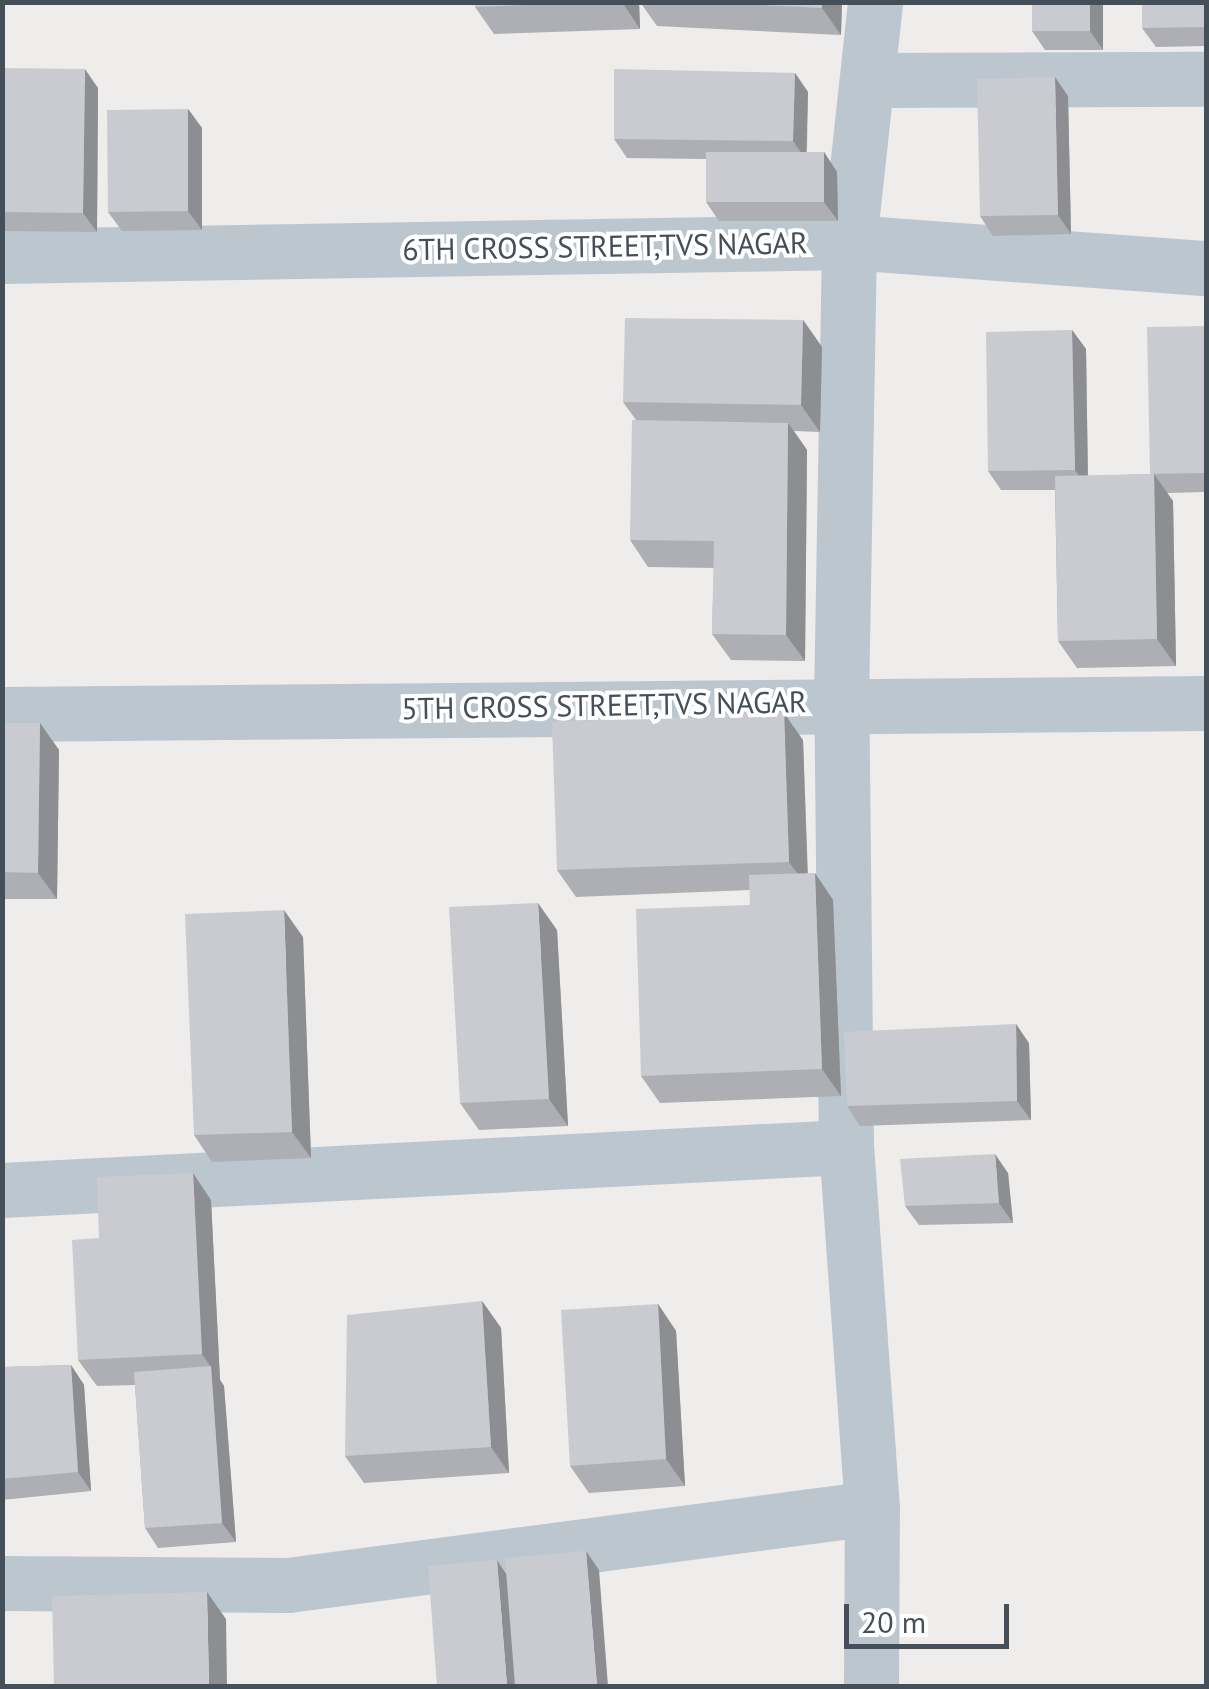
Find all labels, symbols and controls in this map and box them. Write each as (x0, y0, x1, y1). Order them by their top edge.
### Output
street label: 6TH CROSS STREET,TVS NAGAR (402, 224, 808, 268)
street label: 5TH CROSS STREET,TVS NAGAR (401, 683, 807, 727)
scale bar (849, 1584, 1014, 1646)
text: 20 m (861, 1602, 926, 1641)

